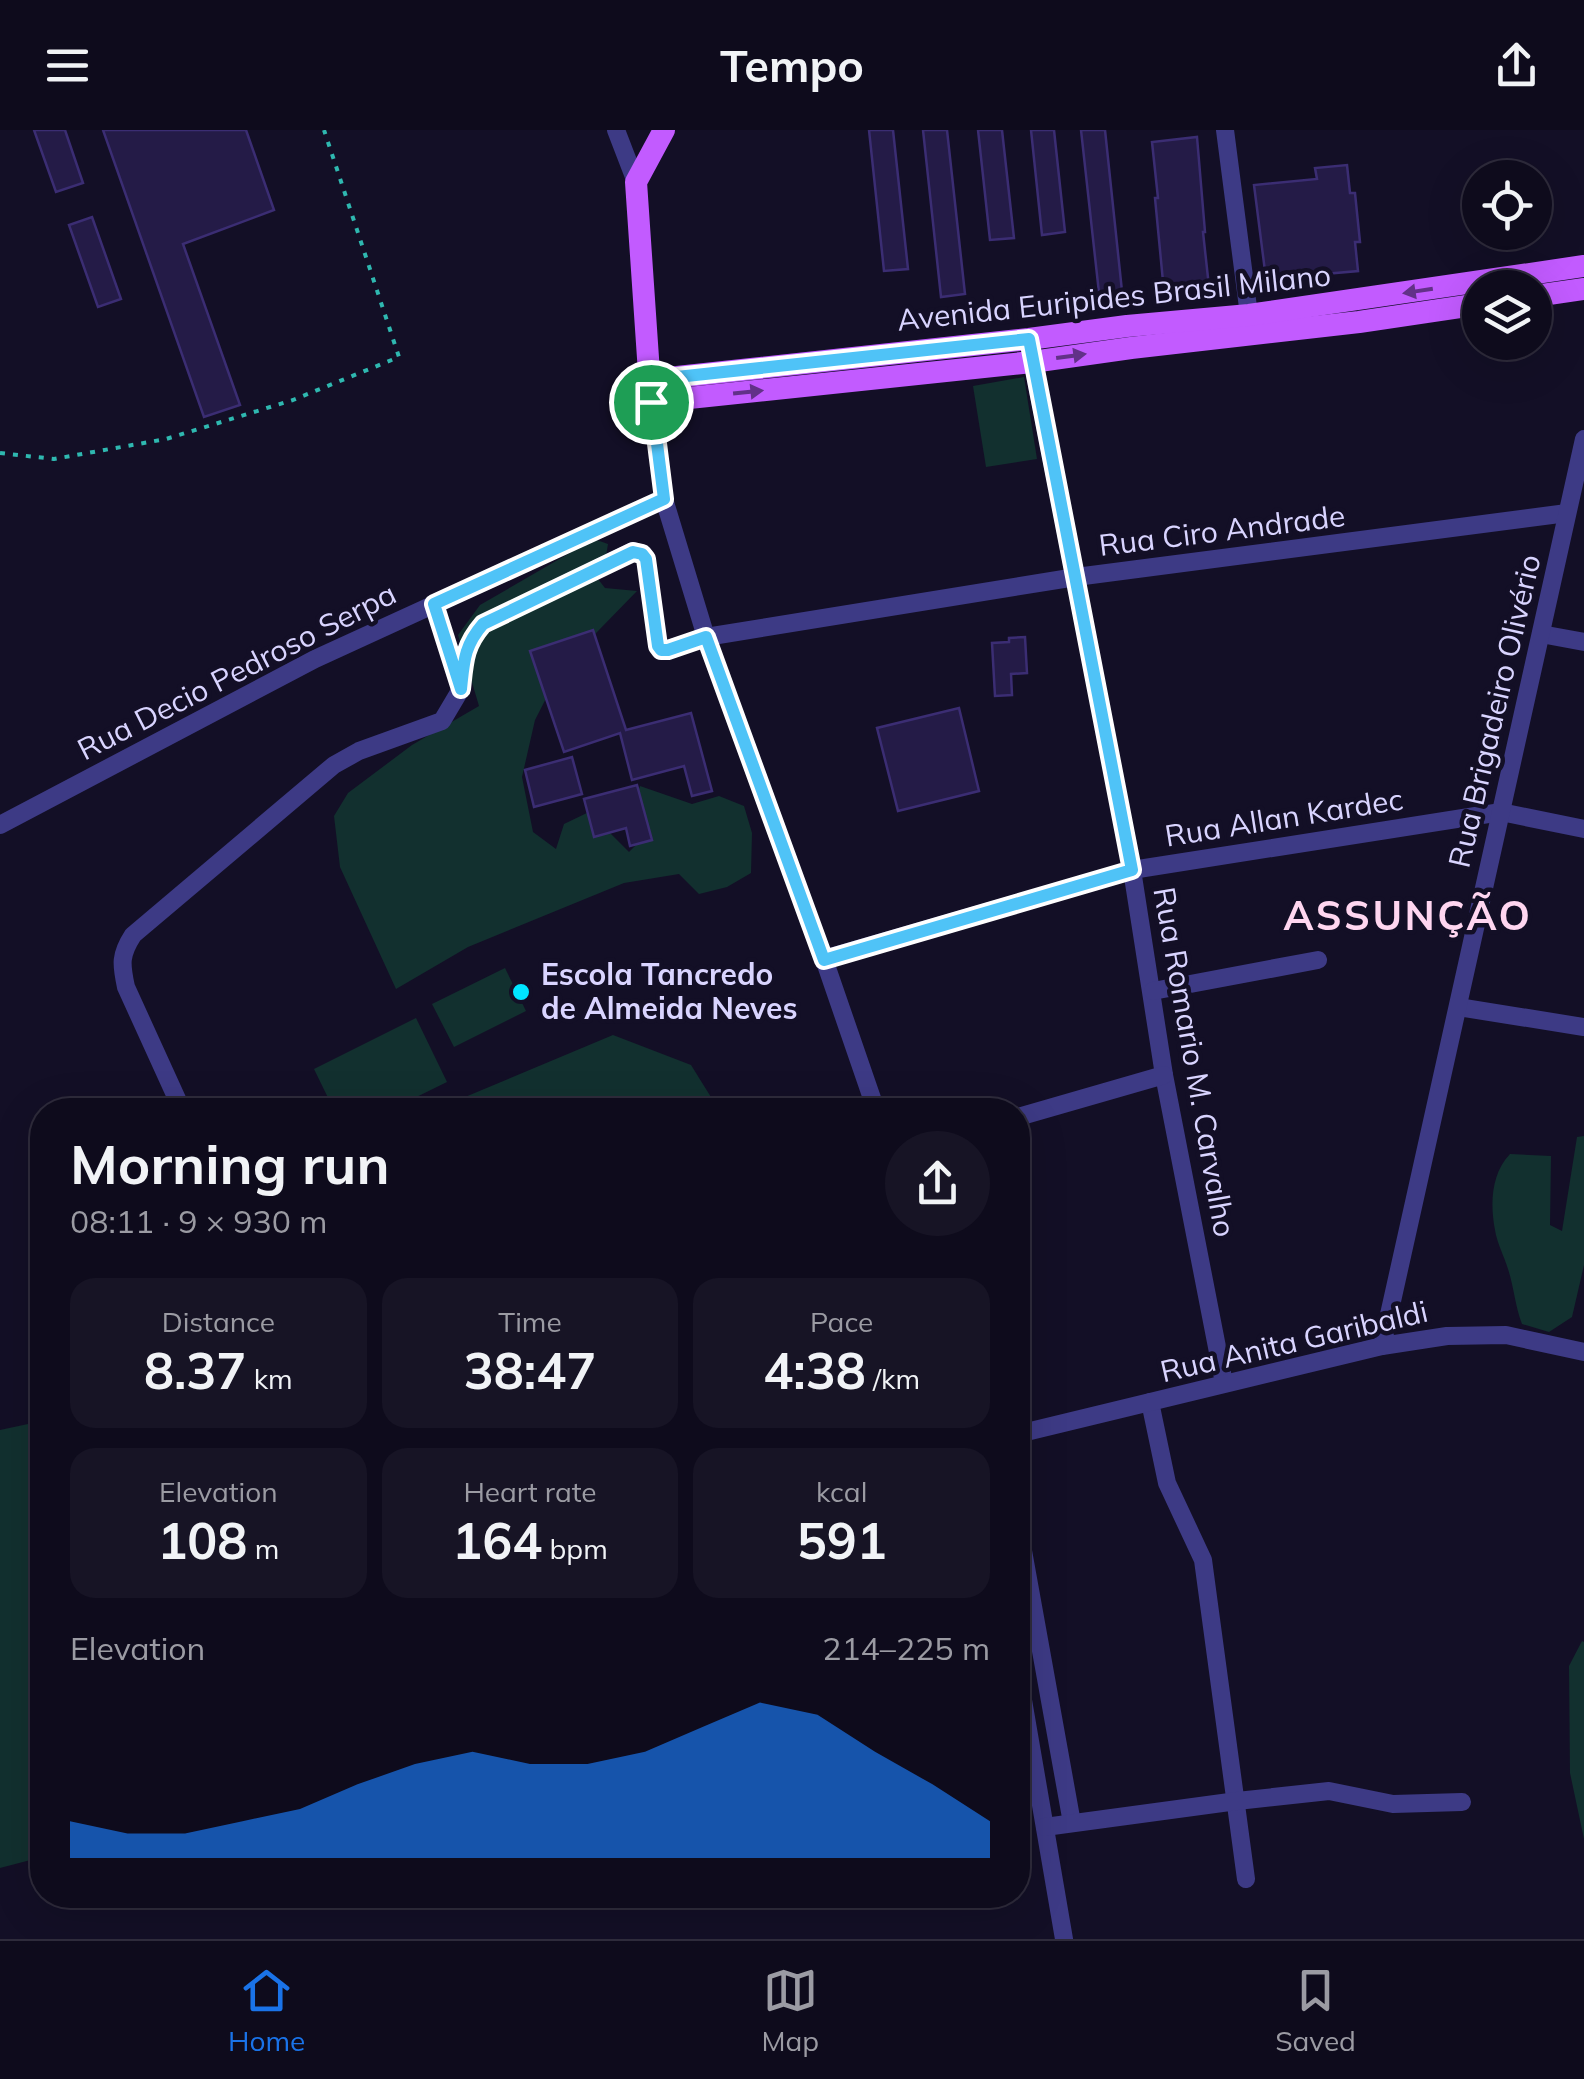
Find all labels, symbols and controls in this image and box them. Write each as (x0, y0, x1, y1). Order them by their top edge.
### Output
text: Tempo (720, 37, 864, 93)
icon: menu (40, 38, 95, 93)
icon: share (1489, 38, 1544, 93)
map controls (1462, 160, 1552, 360)
button: locate (1462, 160, 1552, 250)
street label: Avenida Euripides Brasil Milano (895, 255, 1333, 339)
button: layers (1462, 270, 1552, 360)
one-way arrow (1402, 284, 1434, 300)
one-way arrow (1056, 348, 1087, 364)
pin (609, 360, 694, 445)
icon: arrive (624, 375, 679, 430)
one-way arrow (733, 384, 764, 400)
street label: Rua Ciro Andrade (1097, 496, 1347, 564)
street label: Rua Brigadeiro Olivério (1440, 551, 1549, 871)
street label: Rua Decio Pedroso Serpa (71, 574, 402, 768)
street label: Rua Allan Kardec (1162, 779, 1406, 855)
street label: Rua Romario M. Carvalho (1145, 884, 1244, 1240)
district label: ASSUNÇÃO (1284, 890, 1532, 940)
place label: Escola Tancredo de Almeida Neves (541, 955, 798, 1027)
marker: Escola Tancredo de Almeida Neves (510, 981, 532, 1003)
text: Morning run (70, 1129, 390, 1198)
button: share (885, 1131, 990, 1236)
text: 08:11 · 9 × 930 m (70, 1201, 327, 1241)
street label: Rua Anita Garibaldi (1156, 1292, 1431, 1390)
text: Distance (162, 1304, 275, 1339)
text: Time (498, 1304, 562, 1339)
text: Pace (810, 1304, 873, 1339)
text: 8.37 (144, 1339, 246, 1402)
text: 38:47 (464, 1339, 596, 1402)
text: 4:38 (763, 1339, 866, 1402)
text: km (246, 1361, 293, 1396)
text: /km (866, 1361, 920, 1396)
text: Elevation (159, 1474, 278, 1509)
text: Heart rate (463, 1474, 597, 1509)
text: kcal (816, 1474, 867, 1509)
text: 108 (157, 1509, 247, 1572)
text: 164 (452, 1509, 542, 1572)
text: 591 (797, 1509, 887, 1572)
text: m (247, 1531, 279, 1566)
text: bpm (542, 1531, 608, 1566)
text: Elevation (70, 1628, 205, 1668)
text: 214–225 m (822, 1628, 990, 1668)
tab: Home (228, 1963, 305, 2058)
tab: Map (761, 1963, 819, 2058)
tab: Saved (1275, 1963, 1356, 2058)

